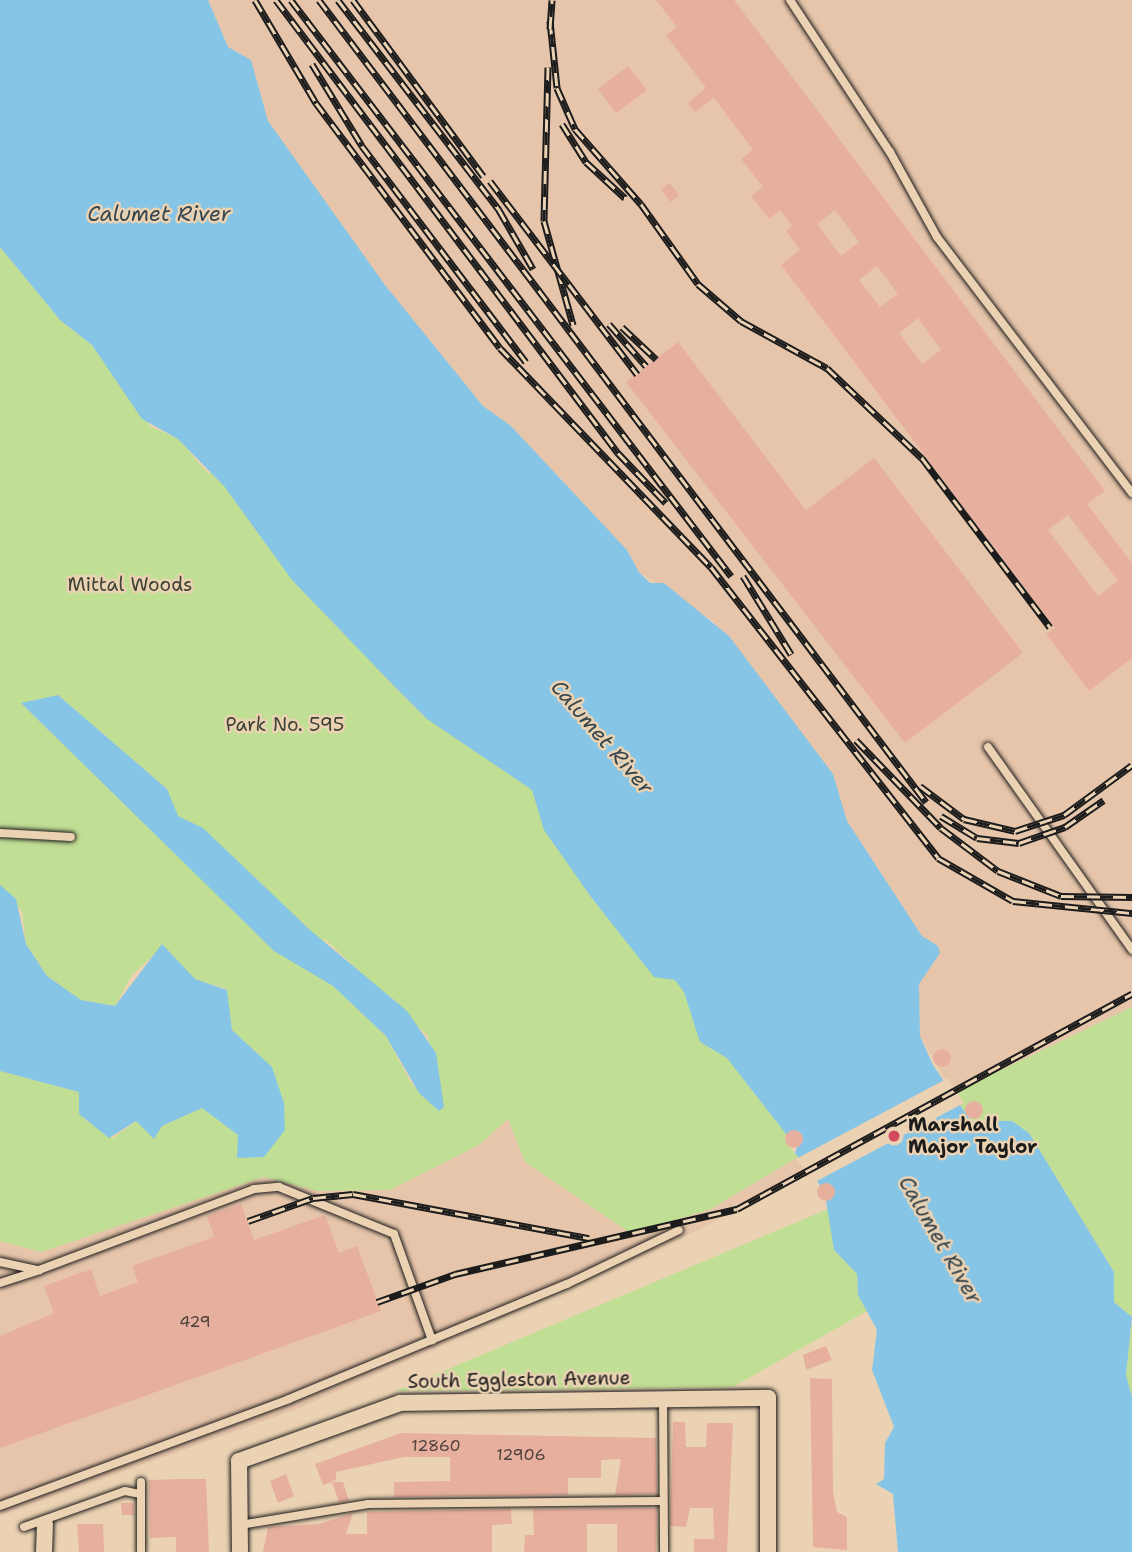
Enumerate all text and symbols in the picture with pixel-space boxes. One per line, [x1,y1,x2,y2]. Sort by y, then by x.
water label: Calumet River [87,201,231,227]
park label: Mittal Woods [67,574,193,596]
water label: Calumet River [545,675,659,799]
park label: Park No. 595 [226,714,344,736]
place label: Marshall Major Taylor [908,1114,1037,1158]
marker: Marshall Major Taylor [886,1128,902,1144]
water label: Calumet River [893,1172,987,1308]
house number: 429 [179,1312,211,1332]
street label: South Eggleston Avenue [407,1367,631,1393]
house number: 12860 [411,1436,461,1456]
house number: 12906 [496,1445,546,1465]

